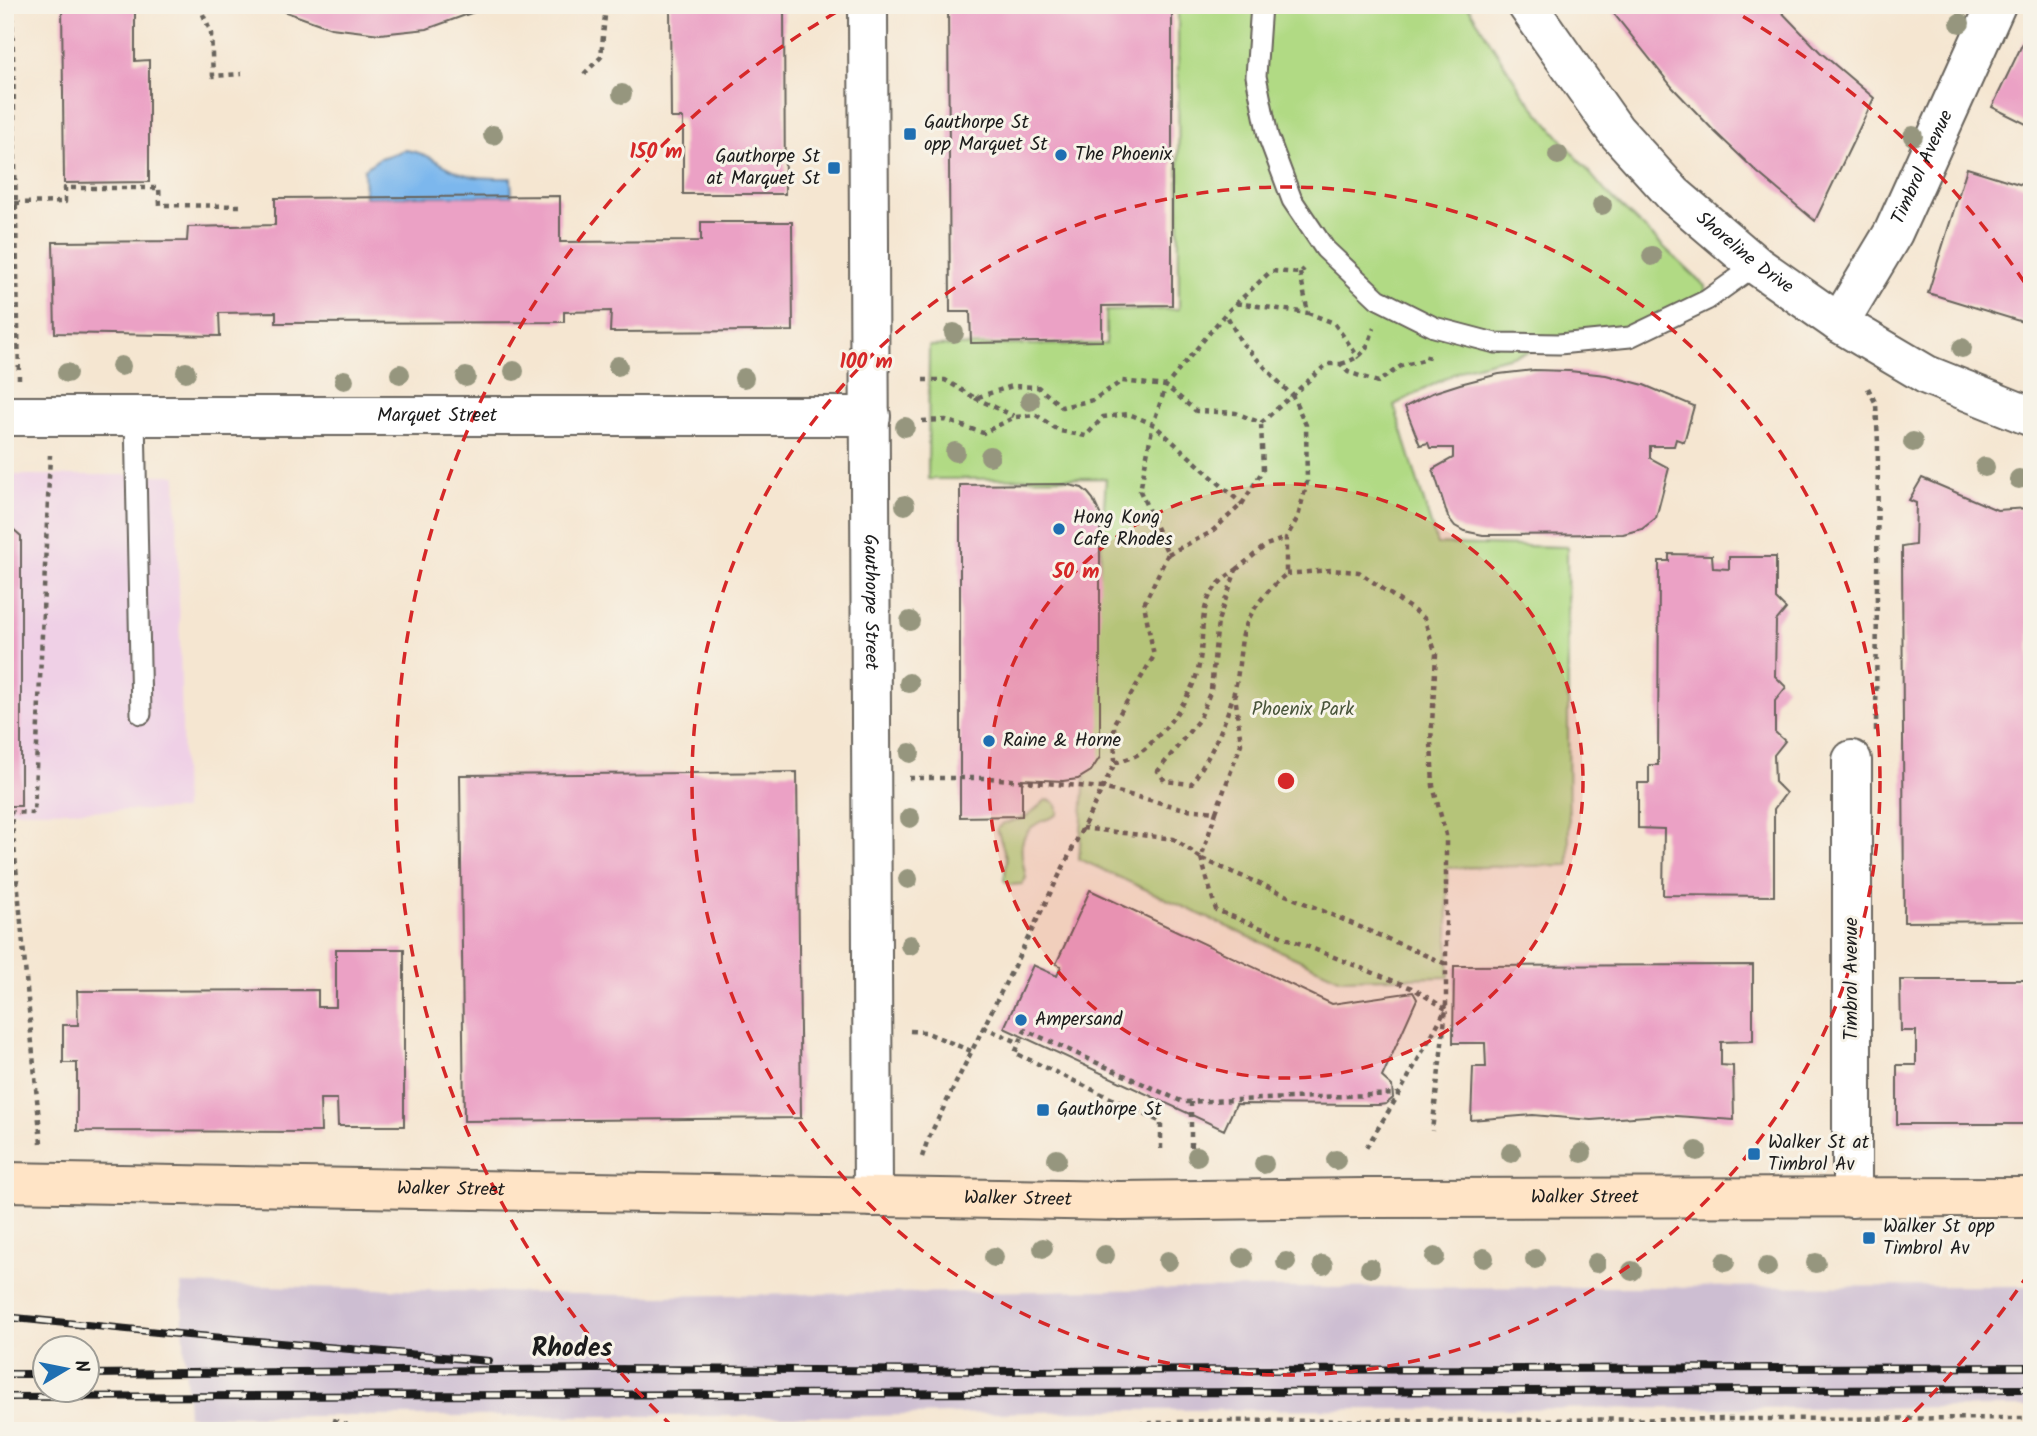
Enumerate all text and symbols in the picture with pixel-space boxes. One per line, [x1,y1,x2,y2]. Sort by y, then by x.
street label: Timbrol Avenue [1884,105,1962,230]
place label: Gauthorpe St opp Marquet St [924,108,1048,160]
marker: Gauthorpe St opp Marquet St [902,126,918,142]
text: 150 m [629,136,683,169]
place label: The Phoenix [1075,140,1173,170]
place label: Gauthorpe St at Marquet St [707,142,821,194]
marker: The Phoenix [1053,147,1069,163]
marker: Gauthorpe St at Marquet St [826,160,842,176]
street label: Shoreline Drive [1689,204,1800,302]
text: 100 m [839,346,893,379]
street label: Marquet Street [377,401,498,431]
place label: Hong Kong Cafe Rhodes [1073,503,1173,555]
marker: Hong Kong Cafe Rhodes [1051,521,1067,537]
street label: Gauthorpe Street [855,534,886,671]
text: 50 m [1052,556,1099,589]
park label: Phoenix Park [1252,695,1354,725]
place label: Raine & Horne [1003,726,1122,756]
marker: Raine & Horne [981,733,997,749]
centre of rings [1274,769,1298,793]
street label: Timbrol Avenue [1837,917,1867,1040]
place label: Ampersand [1035,1005,1123,1035]
marker: Ampersand [1013,1012,1029,1028]
place label: Gauthorpe St [1057,1095,1162,1125]
marker: Gauthorpe St [1035,1102,1051,1118]
place label: Walker St at Timbrol Av [1768,1128,1870,1180]
marker: Walker St at Timbrol Av [1746,1146,1762,1162]
street label: Walker Street [397,1174,506,1206]
street label: Walker Street [964,1183,1073,1215]
street label: Walker Street [1531,1183,1640,1213]
place label: Walker St opp Timbrol Av [1883,1212,1995,1264]
marker: Walker St opp Timbrol Av [1861,1230,1877,1246]
district label: Rhodes [532,1328,612,1370]
north arrow [32,1334,102,1404]
text: N [65,1358,97,1375]

